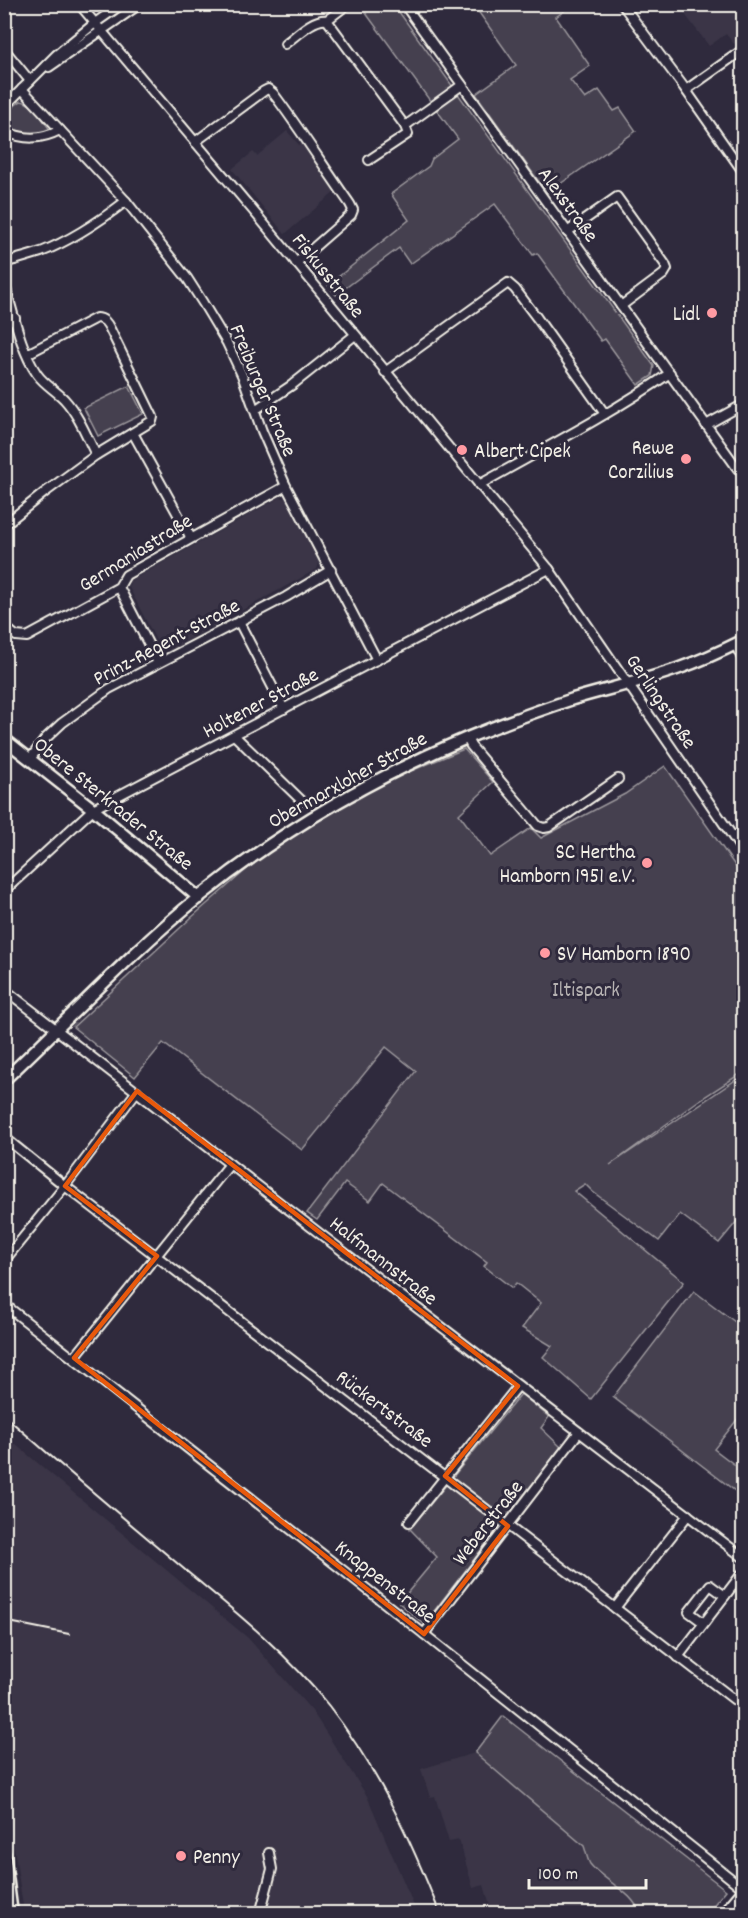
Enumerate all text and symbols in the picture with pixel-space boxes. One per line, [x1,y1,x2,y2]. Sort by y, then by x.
street label: Alexstraße [529,162,604,250]
street label: Fiskusstraße [283,228,370,326]
place label: Lidl [673,301,700,331]
marker: Lidl [705,306,719,320]
street label: Freiburger Straße [220,320,303,462]
place label: Rewe Corzilius [608,435,674,489]
place label: Albert Cipek [474,438,571,468]
marker: Albert Cipek [455,443,469,457]
marker: Rewe Corzilius [679,452,693,466]
street label: Germaniastraße [74,508,199,601]
street label: Prinz-Regent-Straße [89,592,246,695]
street label: Gerlingstraße [617,649,702,756]
street label: Holtener Straße [198,661,325,748]
street label: Obermarxloher Straße [263,725,433,838]
street label: Obere Sterkrader Straße [26,731,199,879]
place label: SC Hertha Hamborn 1951 e.V. [500,839,636,893]
marker: SC Hertha Hamborn 1951 e.V. [640,856,654,870]
place label: SV Hamborn 1890 [557,941,691,971]
marker: SV Hamborn 1890 [538,946,552,960]
park label: Iltispark [552,977,620,1007]
street label: Halfmannstraße [322,1210,443,1314]
street label: Rückertstraße [328,1364,438,1457]
street label: Weberstraße [446,1475,532,1573]
street label: Knappenstraße [327,1534,441,1632]
place label: Penny [193,1844,240,1874]
marker: Penny [174,1849,188,1863]
scale bar [529,1852,646,1890]
text: 100 m [538,1863,578,1888]

